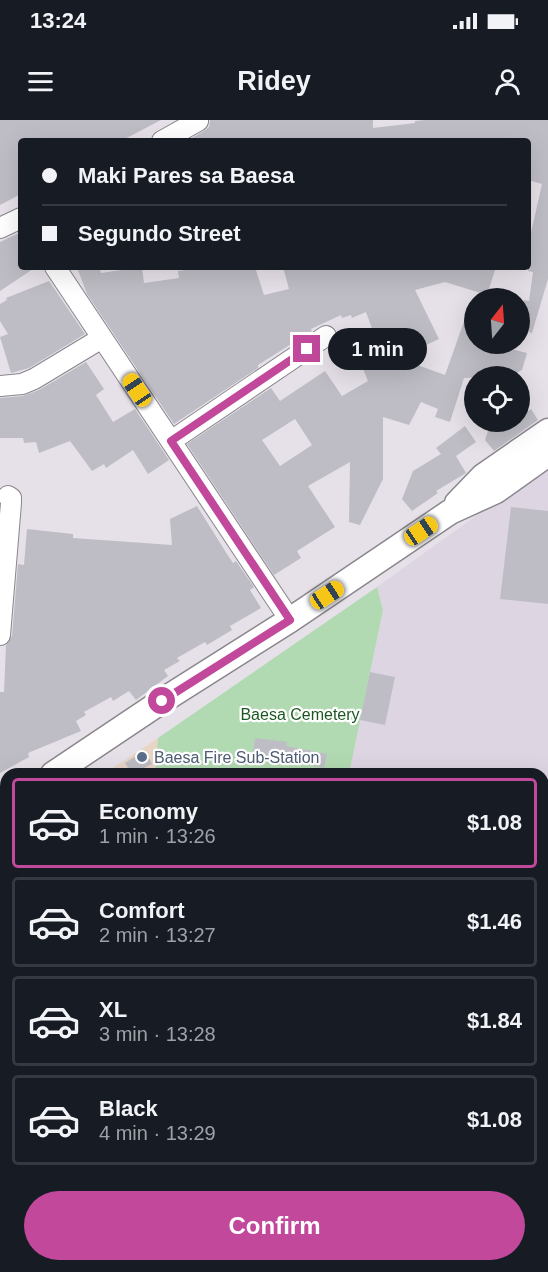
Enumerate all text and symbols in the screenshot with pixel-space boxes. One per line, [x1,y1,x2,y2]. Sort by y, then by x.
text: 13:24 [30,8,86,33]
icon: menu [24,65,57,98]
icon: person [491,65,524,98]
text: Ridey [237,66,311,96]
text: Maki Pares sa Baesa [78,163,295,188]
text: Segundo Street [78,221,241,246]
north arrow [464,288,530,354]
map controls [464,288,530,432]
callout: 1 min [328,328,427,370]
route end [293,335,320,362]
text: 1 min [351,338,404,360]
button: locate [464,366,530,432]
car [119,370,155,410]
car [401,513,441,549]
car [307,578,347,612]
route start [148,687,175,714]
park label: Baesa Cemetery [240,706,360,723]
place label: Baesa Fire Sub-Station [154,749,319,766]
marker: Baesa Fire Sub-Station [135,750,149,764]
icon: car [27,796,81,850]
text: Economy [99,799,198,824]
text: $1.08 [467,810,522,835]
text: 1 min · 13:26 [99,825,216,847]
icon: car [27,895,81,949]
text: Comfort [99,898,185,923]
text: $1.46 [467,909,522,934]
text: 2 min · 13:27 [99,924,216,946]
icon: car [27,994,81,1048]
text: XL [99,997,127,1022]
text: $1.84 [467,1008,522,1033]
text: 3 min · 13:28 [99,1023,216,1045]
icon: car [27,1093,81,1147]
text: Black [99,1096,158,1121]
text: $1.08 [467,1107,522,1132]
text: 4 min · 13:29 [99,1122,216,1144]
button: Confirm [24,1191,525,1260]

